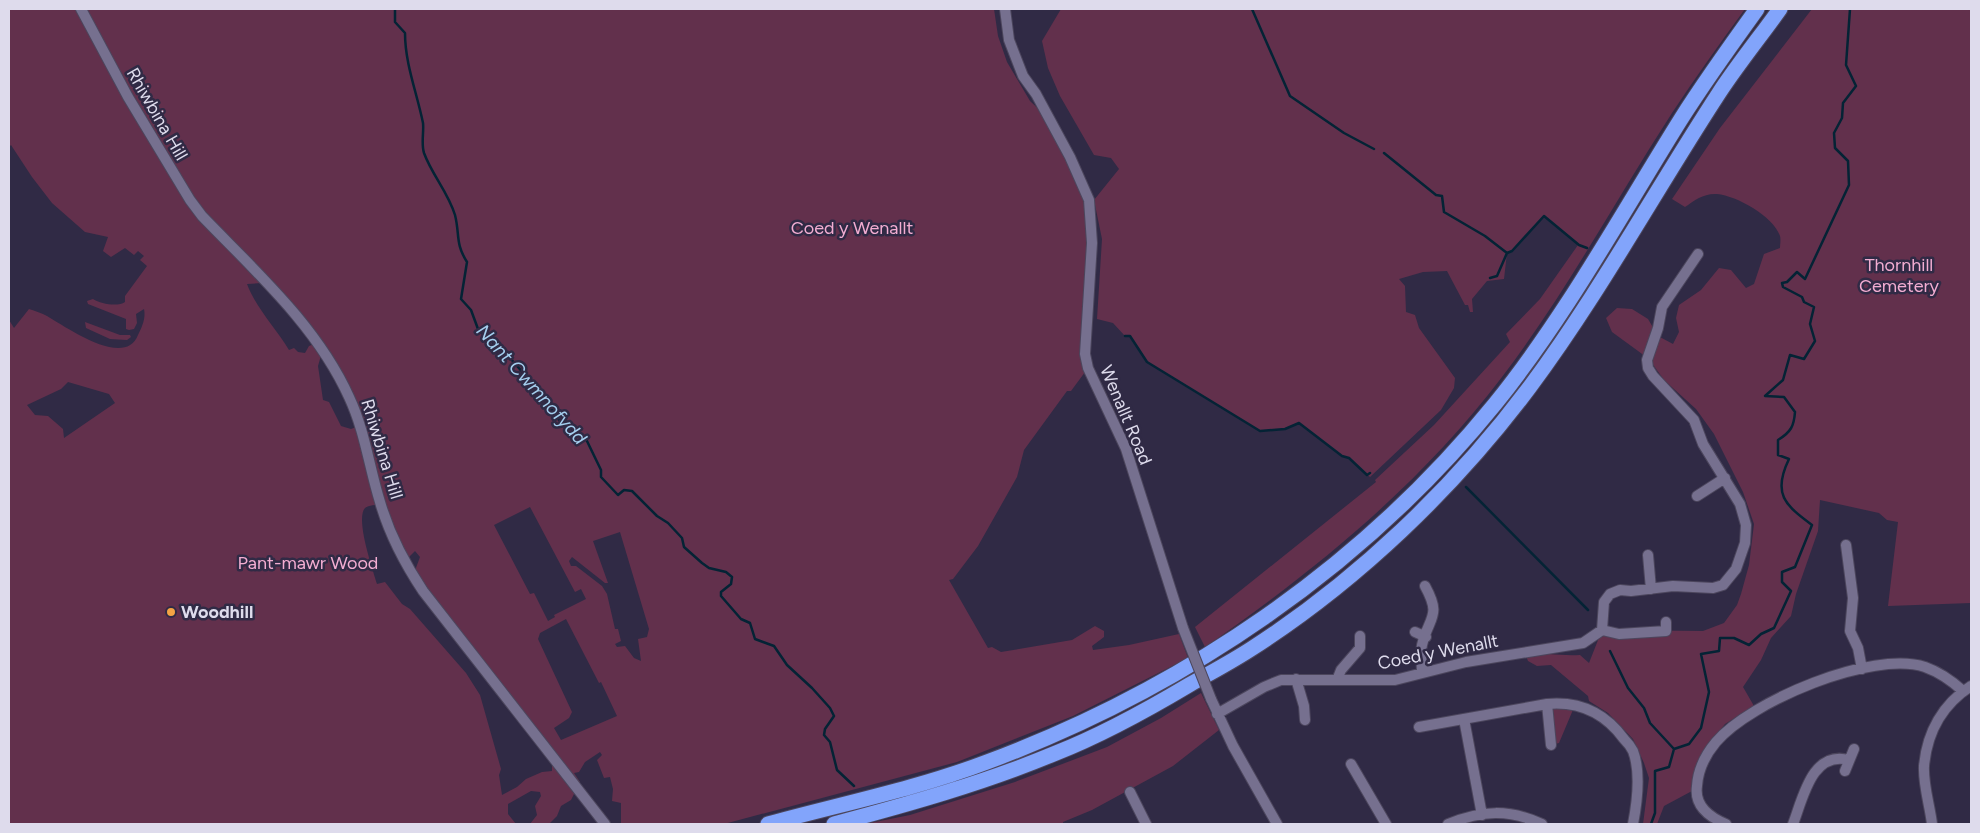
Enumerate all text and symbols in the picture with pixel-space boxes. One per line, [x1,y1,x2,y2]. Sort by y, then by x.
street label: Rhiwbina Hill [122,64,192,164]
park label: Coed y Wenallt [791,217,913,239]
park label: Thornhill Cemetery [1859,254,1940,297]
water label: Nant Cwmnofydd [472,319,592,450]
street label: Wenallt Road [1095,362,1157,468]
street label: Rhiwbina Hill [356,396,408,502]
park label: Pant-mawr Wood [238,552,378,574]
place label: Woodhill [181,601,253,623]
marker: Woodhill [165,606,177,618]
street label: Coed y Wenallt [1376,629,1500,674]

